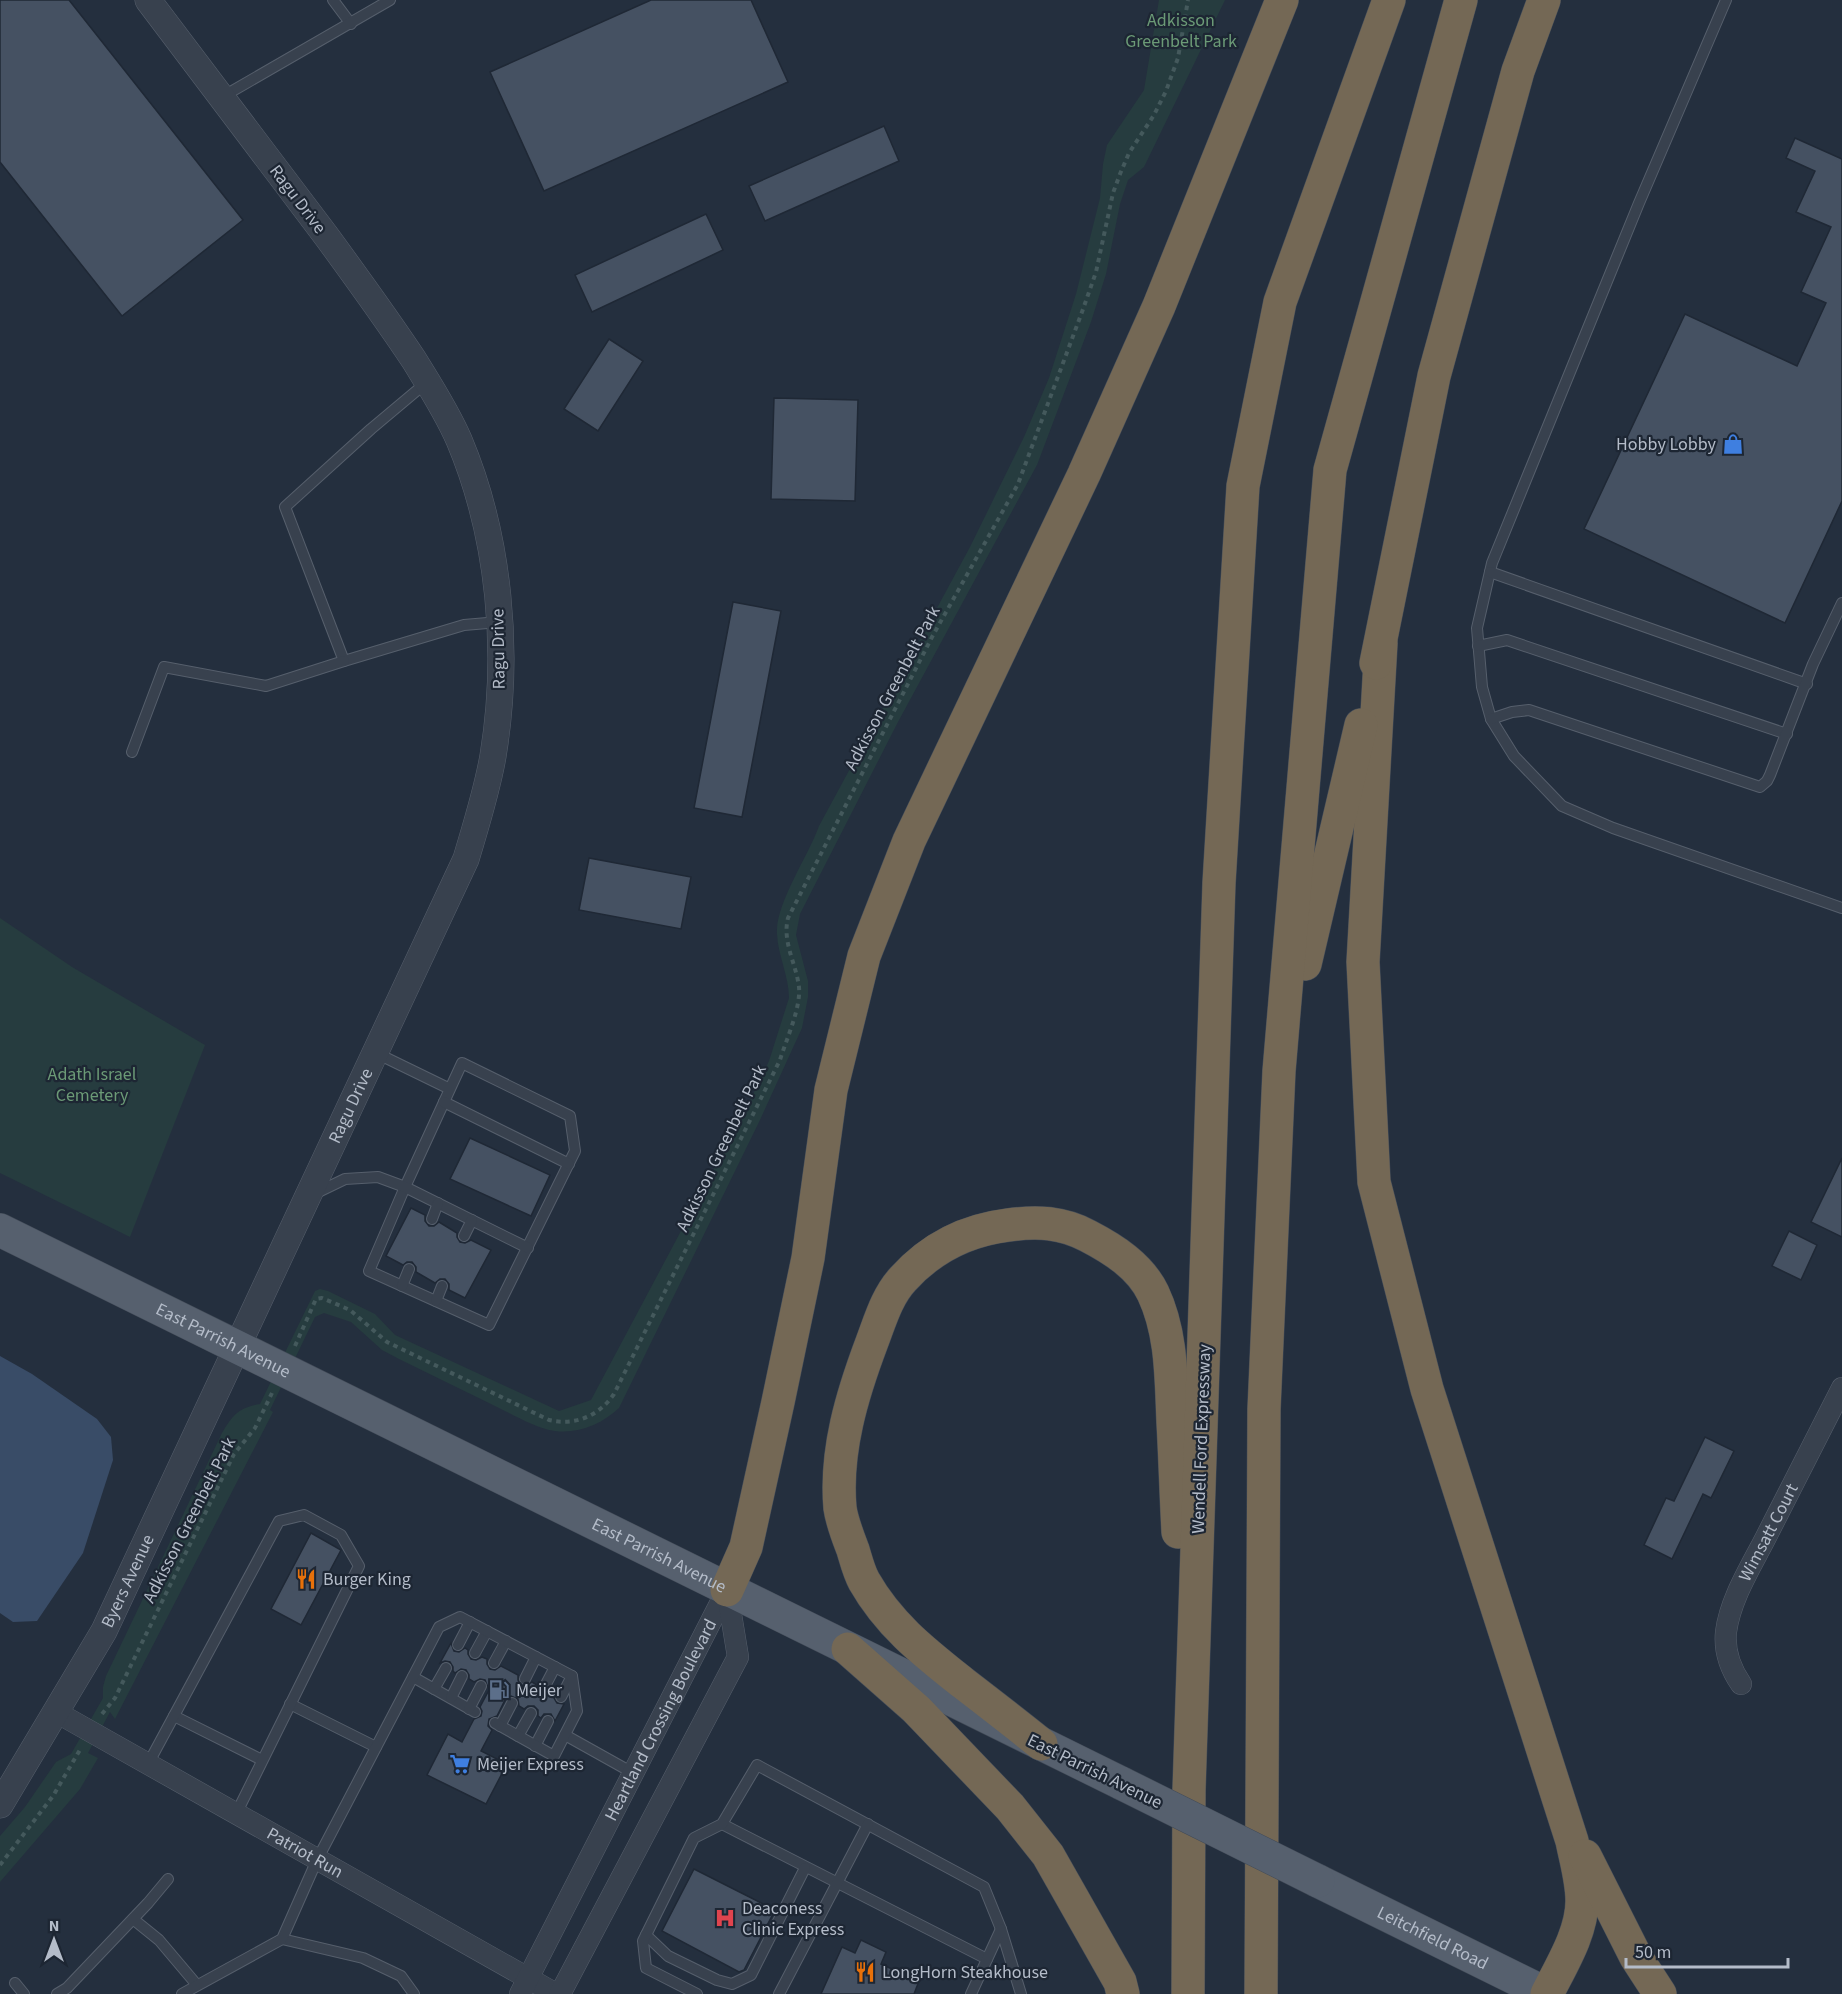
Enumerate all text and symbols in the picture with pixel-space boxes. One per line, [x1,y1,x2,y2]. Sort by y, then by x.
park label: Adkisson Greenbelt Park [1125,8,1237,54]
street label: Ragu Drive [263,160,332,239]
place label: Hobby Lobby [1616,432,1717,457]
shop icon: Hobby Lobby [1721,432,1745,456]
street label: Adkisson Greenbelt Park [838,601,946,775]
street label: Ragu Drive [485,608,512,690]
street label: Adkisson Greenbelt Park [670,1060,773,1236]
park label: Adath Israel Cemetery [48,1062,136,1108]
street label: Ragu Drive [322,1064,379,1148]
street label: East Parrish Avenue [151,1297,295,1384]
street label: Wendell Ford Expressway [1186,1343,1217,1534]
street label: Adkisson Greenbelt Park [137,1433,242,1607]
street label: Wimsatt Court [1733,1479,1804,1586]
street label: East Parrish Avenue [587,1512,731,1599]
street label: Byers Avenue [95,1530,161,1632]
restaurant icon: Burger King [294,1567,318,1591]
place label: Burger King [323,1567,411,1592]
street label: Heartland Crossing Boulevard [599,1615,723,1826]
fuel station icon: Meijer [487,1678,511,1702]
place label: Meijer [516,1678,563,1703]
street label: East Parrish Avenue [1023,1728,1166,1815]
supermarket icon: Meijer Express [448,1752,472,1776]
place label: Meijer Express [477,1752,584,1777]
street label: Patriot Run [262,1821,348,1884]
place label: Deaconess Clinic Express [742,1896,844,1942]
street label: Leitchfield Road [1373,1900,1492,1976]
hospital icon: Deaconess Clinic Express [713,1906,737,1930]
north arrow [24,1910,84,1970]
text: N [49,1915,59,1937]
scale bar [1626,1931,1788,1969]
text: 50 m [1635,1940,1671,1965]
restaurant icon: LongHorn Steakhouse [853,1960,877,1984]
place label: LongHorn Steakhouse [882,1960,1048,1985]

